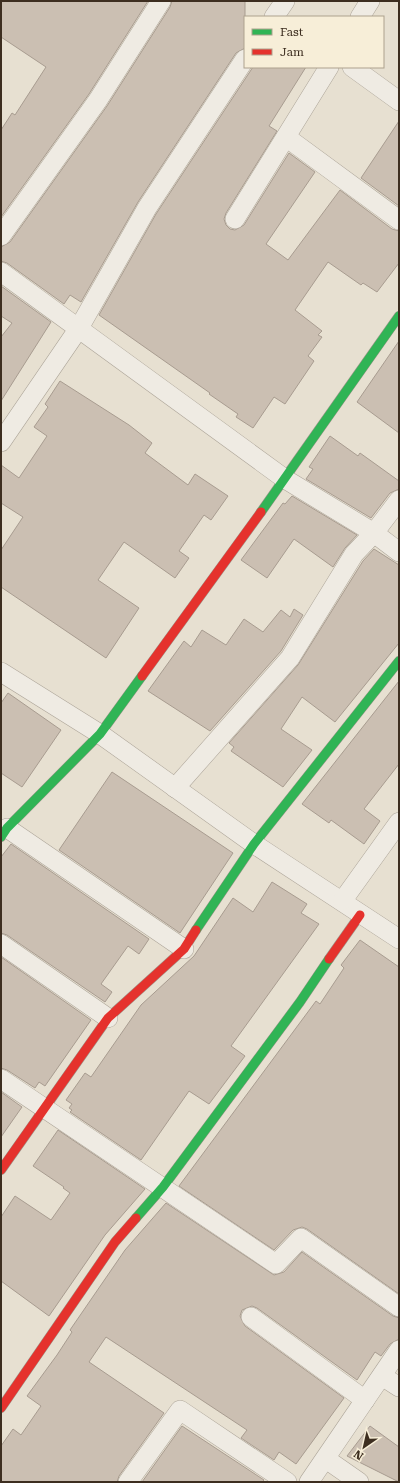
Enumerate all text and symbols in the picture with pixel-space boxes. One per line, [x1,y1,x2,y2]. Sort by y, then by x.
legend [244,16,384,68]
text: Fast [280,25,304,39]
text: Jam [280,45,304,59]
north arrow [344,1427,384,1467]
text: N [351,1447,366,1463]

